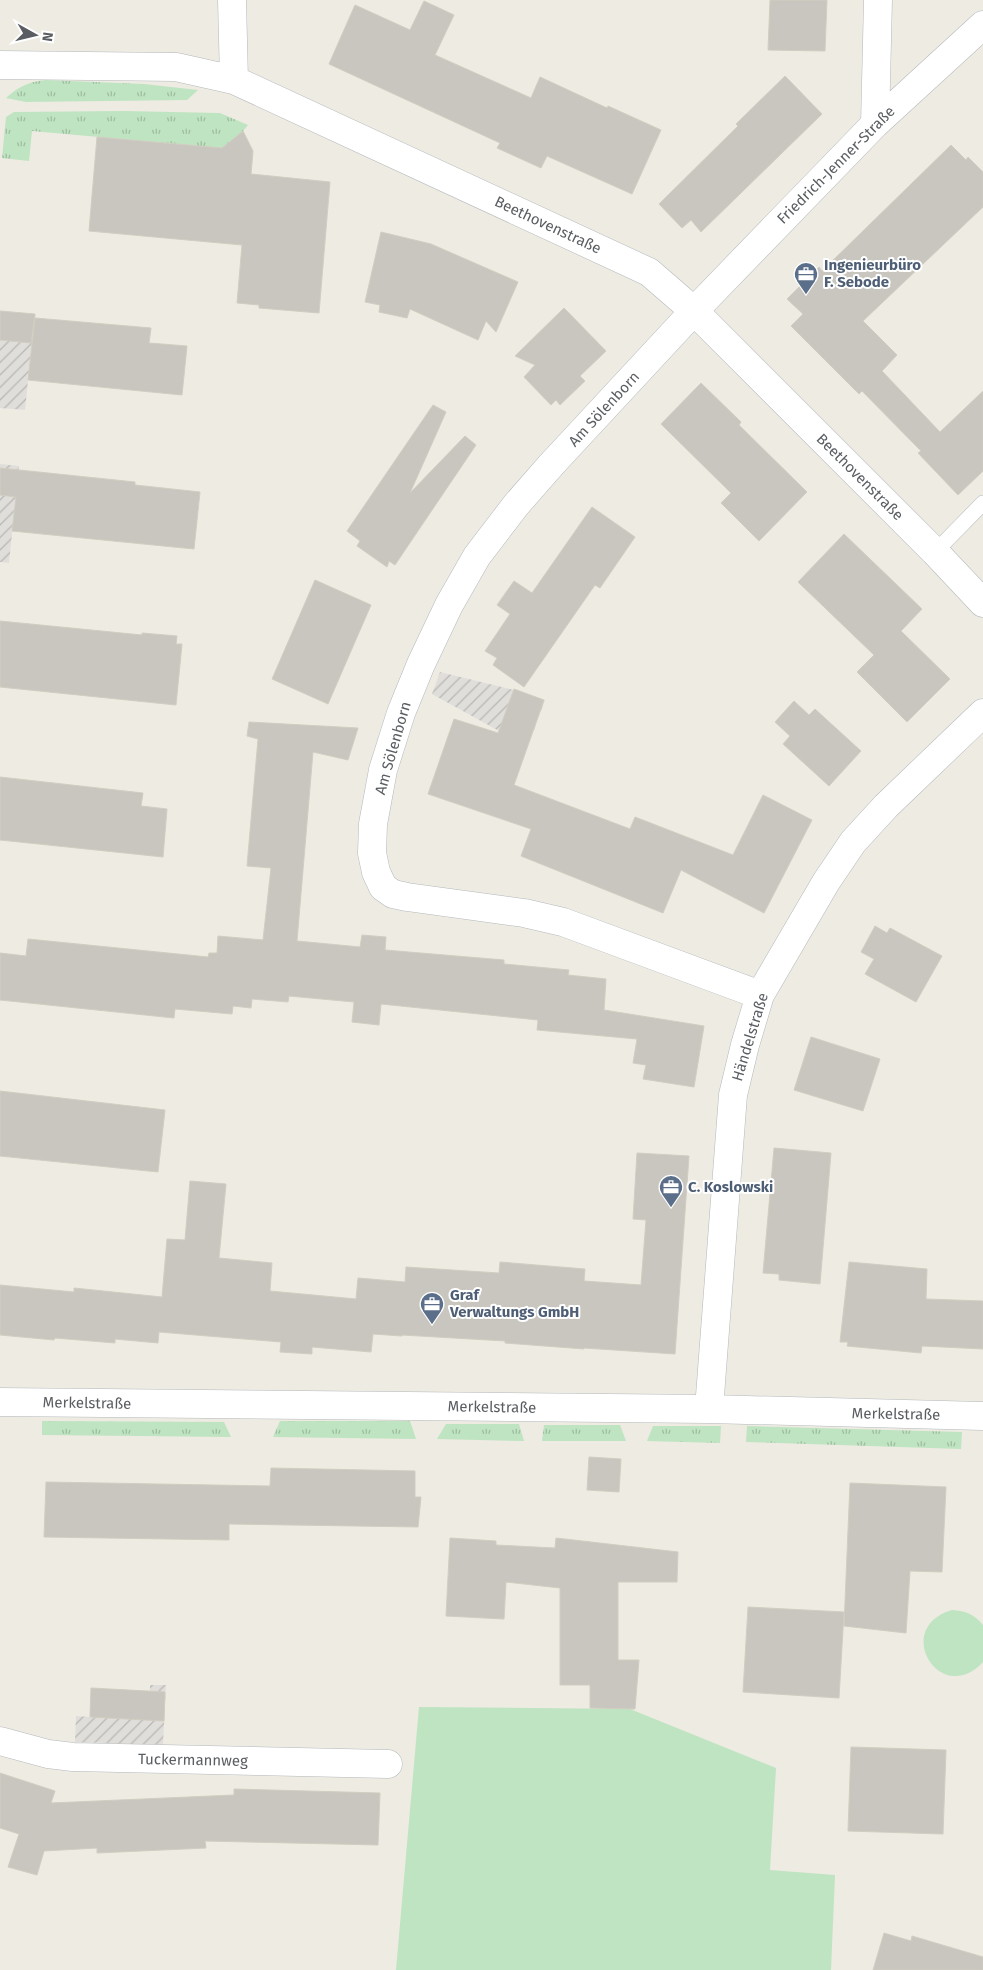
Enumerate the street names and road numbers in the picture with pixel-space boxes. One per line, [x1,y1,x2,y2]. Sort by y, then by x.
street label: Friedrich-Jenner-Straße [773,102,899,228]
street label: Beethovenstraße [492,192,604,258]
street label: Am Sölenborn [565,368,643,450]
street label: Beethovenstraße [813,430,907,524]
street label: Am Sölenborn [371,699,415,797]
street label: Händelstraße [728,991,772,1083]
street label: Merkelstraße [43,1393,131,1413]
street label: Merkelstraße [448,1397,536,1417]
street label: Merkelstraße [852,1404,940,1424]
street label: Tuckermannweg [138,1750,248,1770]

